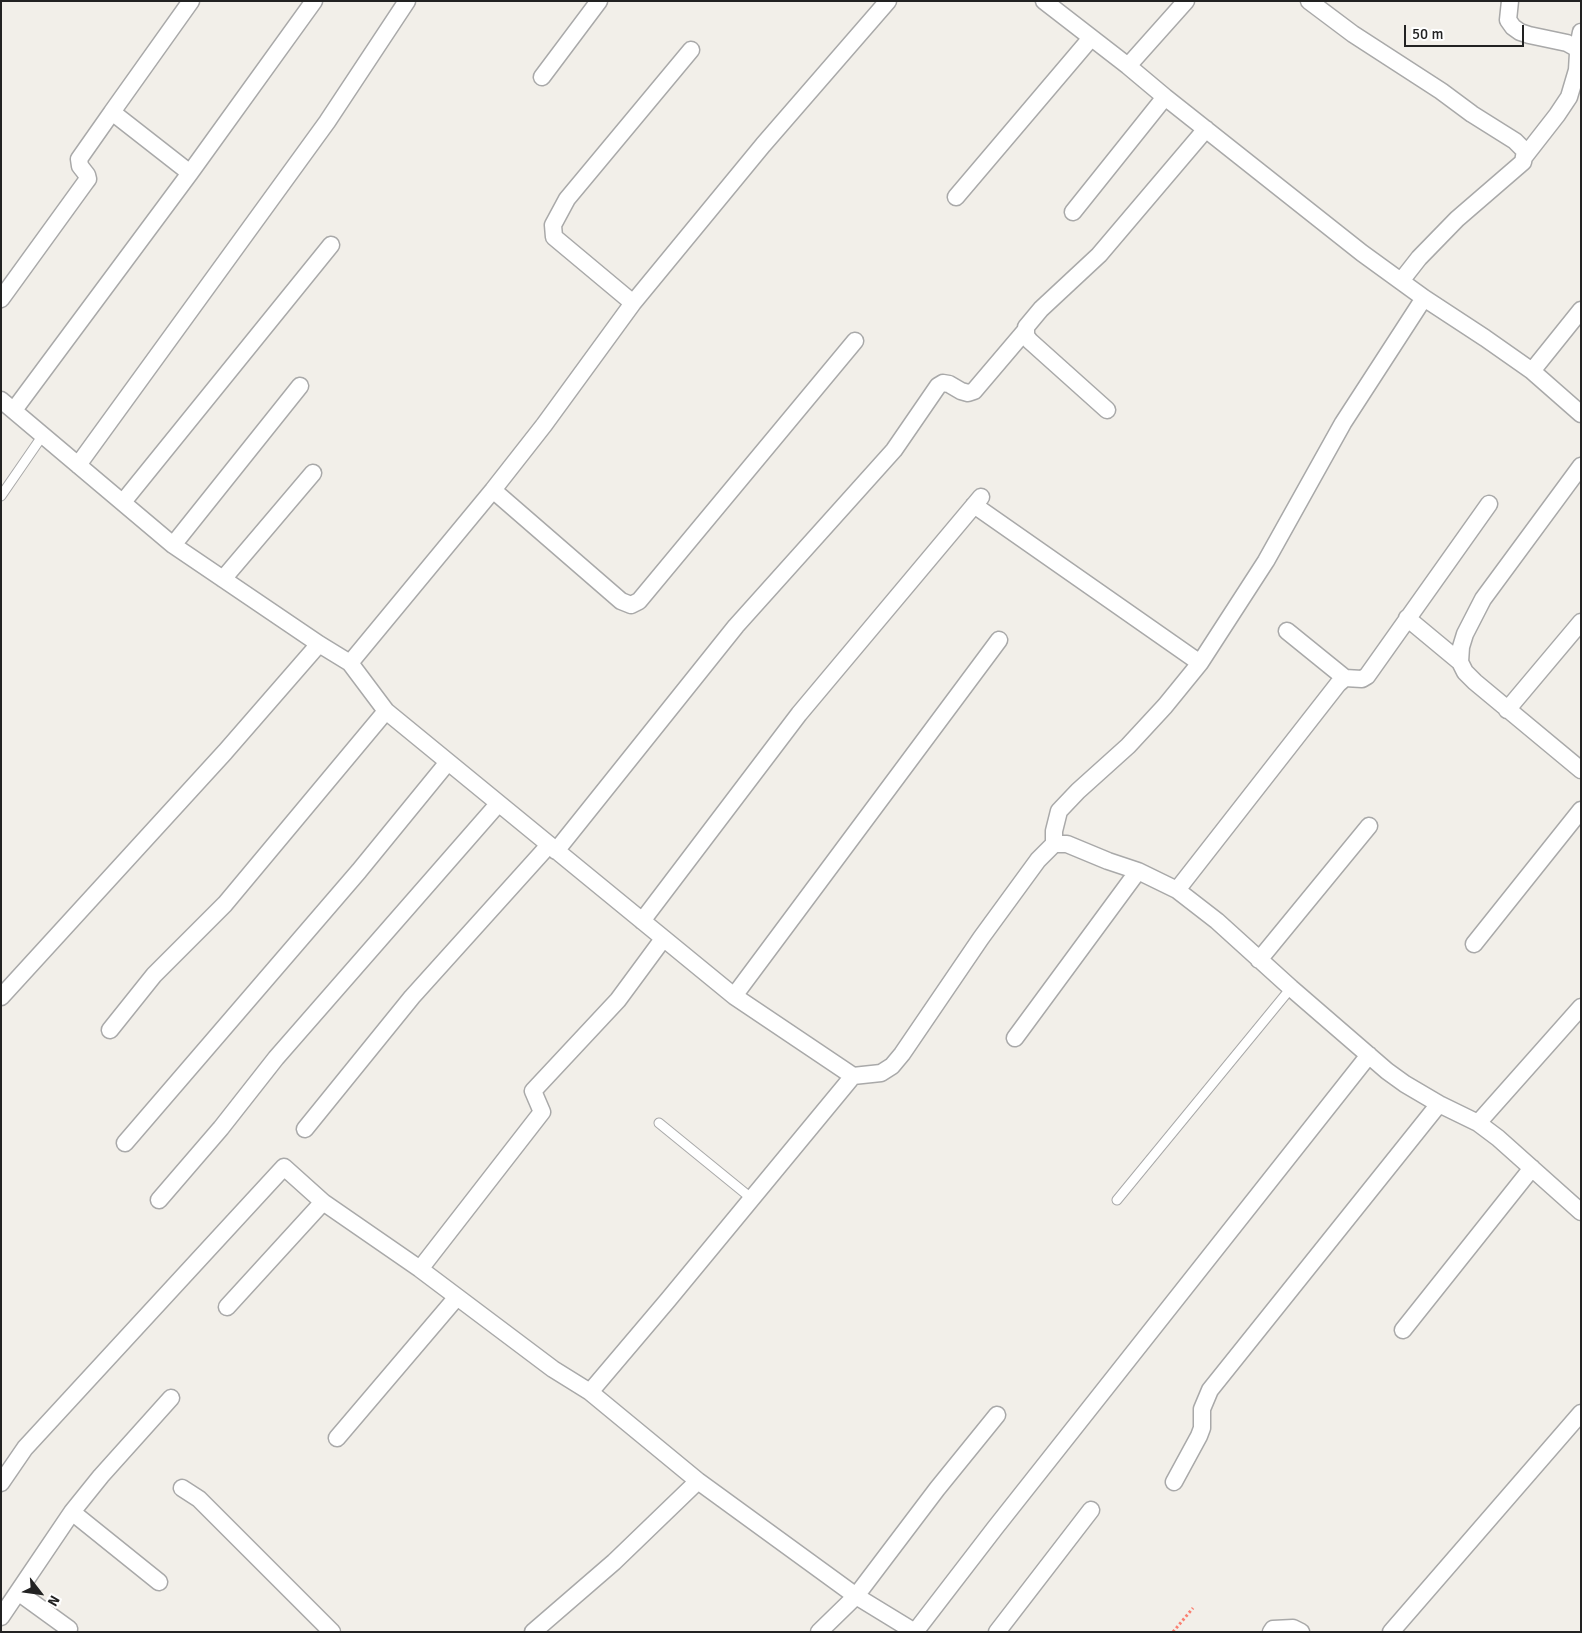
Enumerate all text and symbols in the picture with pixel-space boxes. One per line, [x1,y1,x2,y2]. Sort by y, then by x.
scale bar [1407,15,1527,47]
text: 50 m [1412,25,1443,43]
north arrow [15,1568,65,1618]
text: N [44,1592,63,1609]

